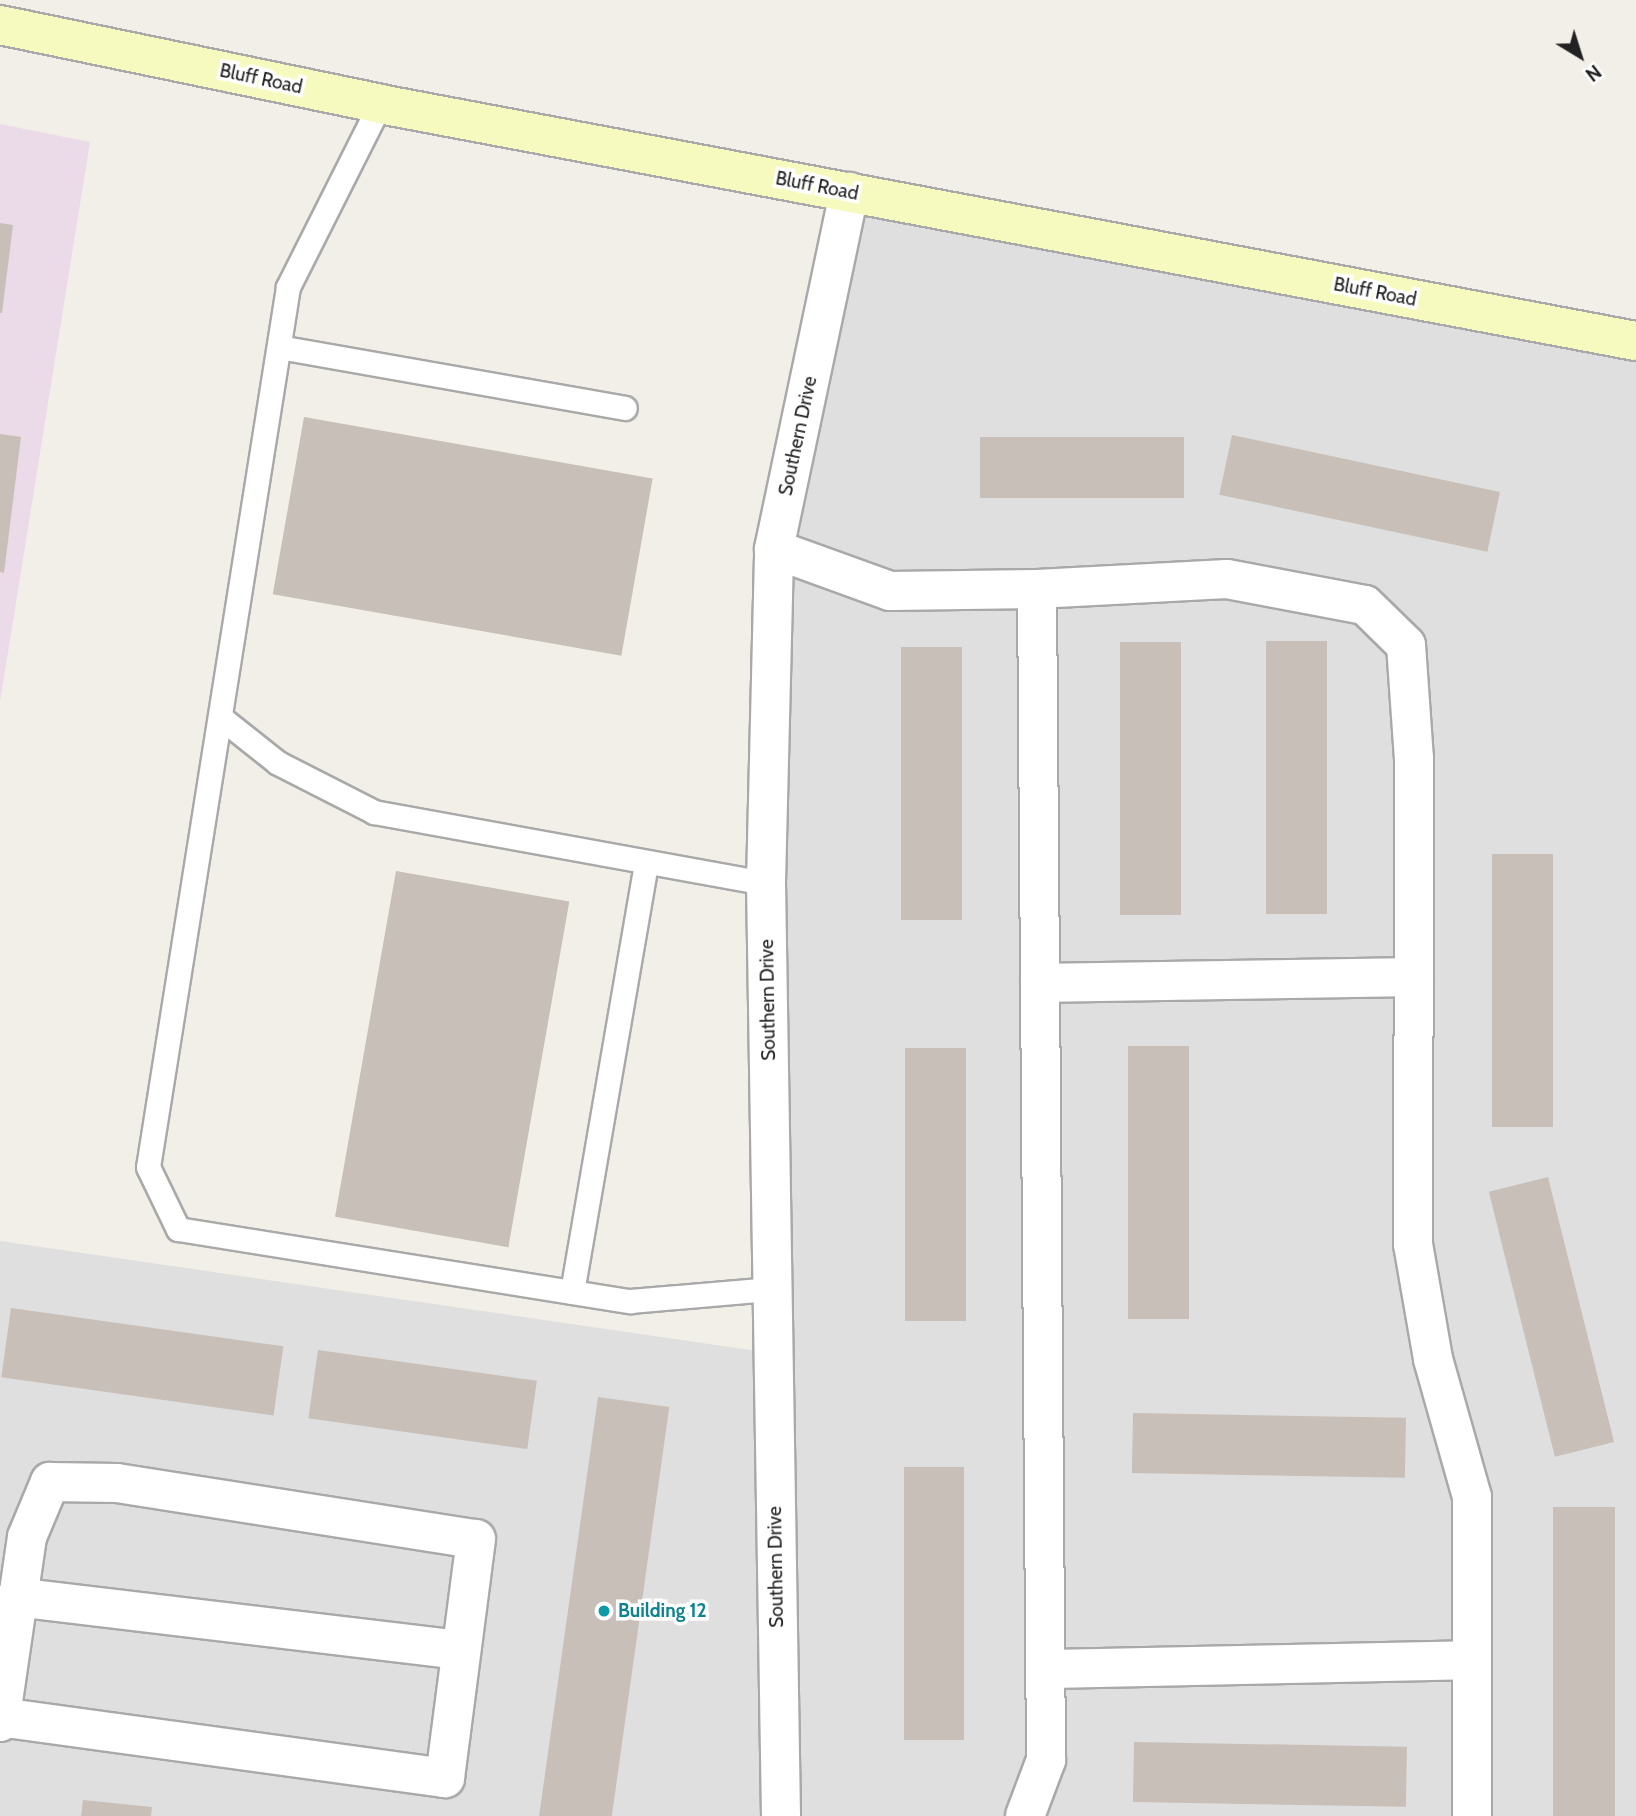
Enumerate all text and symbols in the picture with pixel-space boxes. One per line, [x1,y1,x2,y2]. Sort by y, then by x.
north arrow [1545,21,1615,91]
street label: Bluff Road [218,59,304,99]
text: N [1581,60,1606,86]
street label: Bluff Road [774,167,860,205]
street label: Bluff Road [1332,273,1418,311]
street label: Southern Drive [774,374,822,498]
street label: Southern Drive [756,939,780,1061]
street label: Southern Drive [764,1506,788,1628]
place label: Building 12 [618,1600,706,1622]
marker: Building 12 [596,1603,612,1619]

